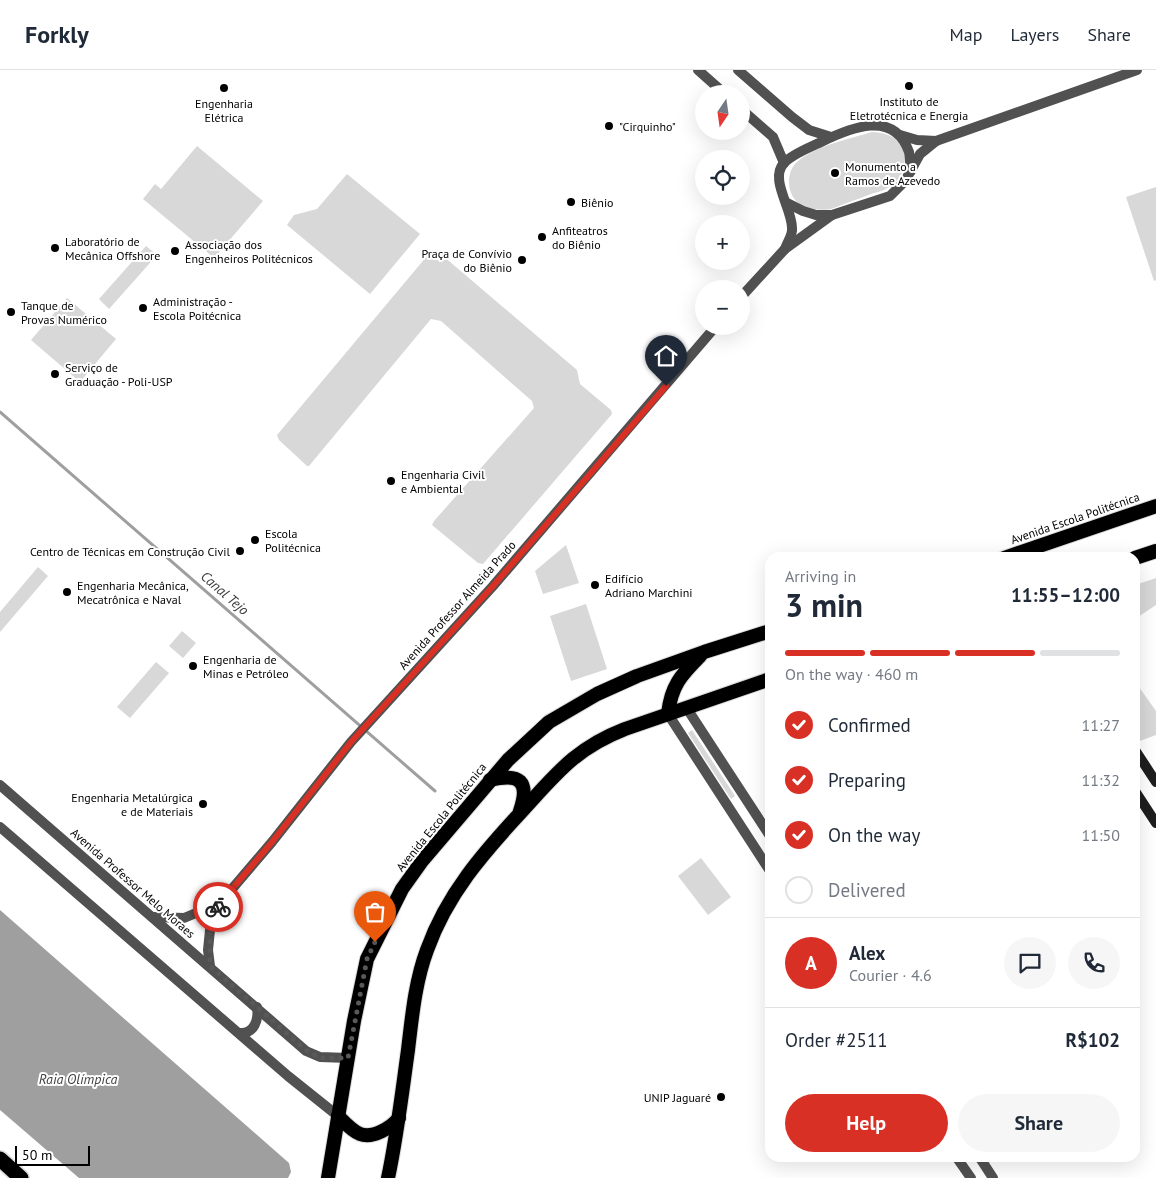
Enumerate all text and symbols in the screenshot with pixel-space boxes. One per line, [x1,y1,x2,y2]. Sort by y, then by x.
text: Forkly [25,19,89,50]
text: Map [950,23,982,46]
text: Layers [1010,23,1059,46]
text: Share [1087,23,1131,46]
marker: Instituto de Eletrotécnica e Energia [903,80,915,92]
marker: Engenharia Elétrica [218,82,230,94]
north arrow [695,85,750,140]
map controls [695,85,750,335]
place label: Instituto de Eletrotécnica e Energia [850,94,968,123]
place label: Engenharia Elétrica [195,96,253,125]
place label: "Cirquinho" [619,119,676,134]
marker: "Cirquinho" [603,120,615,132]
button: locate [695,150,750,205]
place label: Monumento a Ramos de Azevedo [845,159,940,188]
marker: Monumento a Ramos de Azevedo [829,167,841,179]
place label: Biênio [581,195,614,210]
marker: Biênio [565,196,577,208]
button: + [695,215,750,270]
place label: Anfiteatros do Biênio [552,223,608,252]
marker: Anfiteatros do Biênio [536,231,548,243]
place label: Laboratório de Mecânica Offshore [65,234,160,263]
place label: Associação dos Engenheiros Politécnicos [185,237,313,266]
marker: Laboratório de Mecânica Offshore [49,242,61,254]
marker: Associação dos Engenheiros Politécnicos [169,245,181,257]
place label: Praça de Convívio do Biênio [421,246,512,275]
marker: Praça de Convívio do Biênio [516,254,528,266]
button: − [695,280,750,335]
place label: Administração - Escola Poitécnica [153,294,241,323]
place label: Tanque de Provas Numérico [21,298,107,327]
marker: Administração - Escola Poitécnica [137,302,149,314]
marker: Tanque de Provas Numérico [5,306,17,318]
pin [645,335,687,386]
icon: home [652,342,680,370]
place label: Serviço de Graduação - Poli-USP [65,360,173,389]
marker: Serviço de Graduação - Poli-USP [49,368,61,380]
place label: Engenharia Civil e Ambiental [401,467,485,496]
marker: Engenharia Civil e Ambiental [385,475,397,487]
street label: Avenida Escola Politécnica [1009,489,1141,547]
place label: Escola Politécnica [265,526,321,555]
marker: Escola Politécnica [249,534,261,546]
street label: Avenida Professor Almeida Prado [395,538,519,672]
place label: Centro de Técnicas em Construção Civil [30,544,230,559]
marker: Centro de Técnicas em Construção Civil [234,545,246,557]
text: Arriving in [785,566,856,586]
water label: Canal Tejo [197,567,253,619]
place label: Edifício Adriano Marchini [605,571,692,600]
place label: Engenharia Mecânica, Mecatrônica e Naval [77,578,189,607]
marker: Edifício Adriano Marchini [589,579,601,591]
text: 11:55–12:00 [1011,583,1120,607]
text: 3 min [785,584,863,626]
marker: Engenharia Mecânica, Mecatrônica e Naval [61,586,73,598]
place label: Engenharia de Minas e Petróleo [203,652,289,681]
marker: Engenharia de Minas e Petróleo [187,660,199,672]
text: On the way · 460 m [785,664,918,684]
icon: check [785,711,813,739]
text: Confirmed [828,713,911,737]
text: 11:27 [1082,715,1120,735]
street label: Avenida Escola Politécnica [393,760,489,874]
icon: check [785,766,813,794]
text: Preparing [828,768,906,792]
text: 11:32 [1082,770,1120,790]
place label: Engenharia Metalúrgica e de Materiais [71,790,193,819]
marker: Engenharia Metalúrgica e de Materiais [197,798,209,810]
icon: check [785,821,813,849]
text: On the way [828,823,920,847]
street label: Avenida Professor Melo Moraes [68,825,198,941]
text: 11:50 [1082,825,1120,845]
text: Delivered [828,878,906,902]
courier [193,882,243,932]
pin [354,891,396,942]
icon: bike [204,893,232,921]
icon: bag [361,898,389,926]
button: chat [1004,937,1056,989]
button: phone [1068,937,1120,989]
text: Alex [849,941,885,965]
text: A [805,951,817,975]
text: Courier · 4.6 [849,965,932,985]
text: Order #2511 [785,1028,888,1052]
text: R$102 [1065,1028,1120,1052]
water label: Raia Olímpica [39,1070,117,1088]
place label: UNIP Jaguaré [644,1090,711,1105]
marker: UNIP Jaguaré [715,1091,727,1103]
button: Help [785,1094,948,1152]
button: Share [958,1094,1120,1152]
scale bar [15,1143,90,1166]
text: 50 m [22,1146,52,1164]

